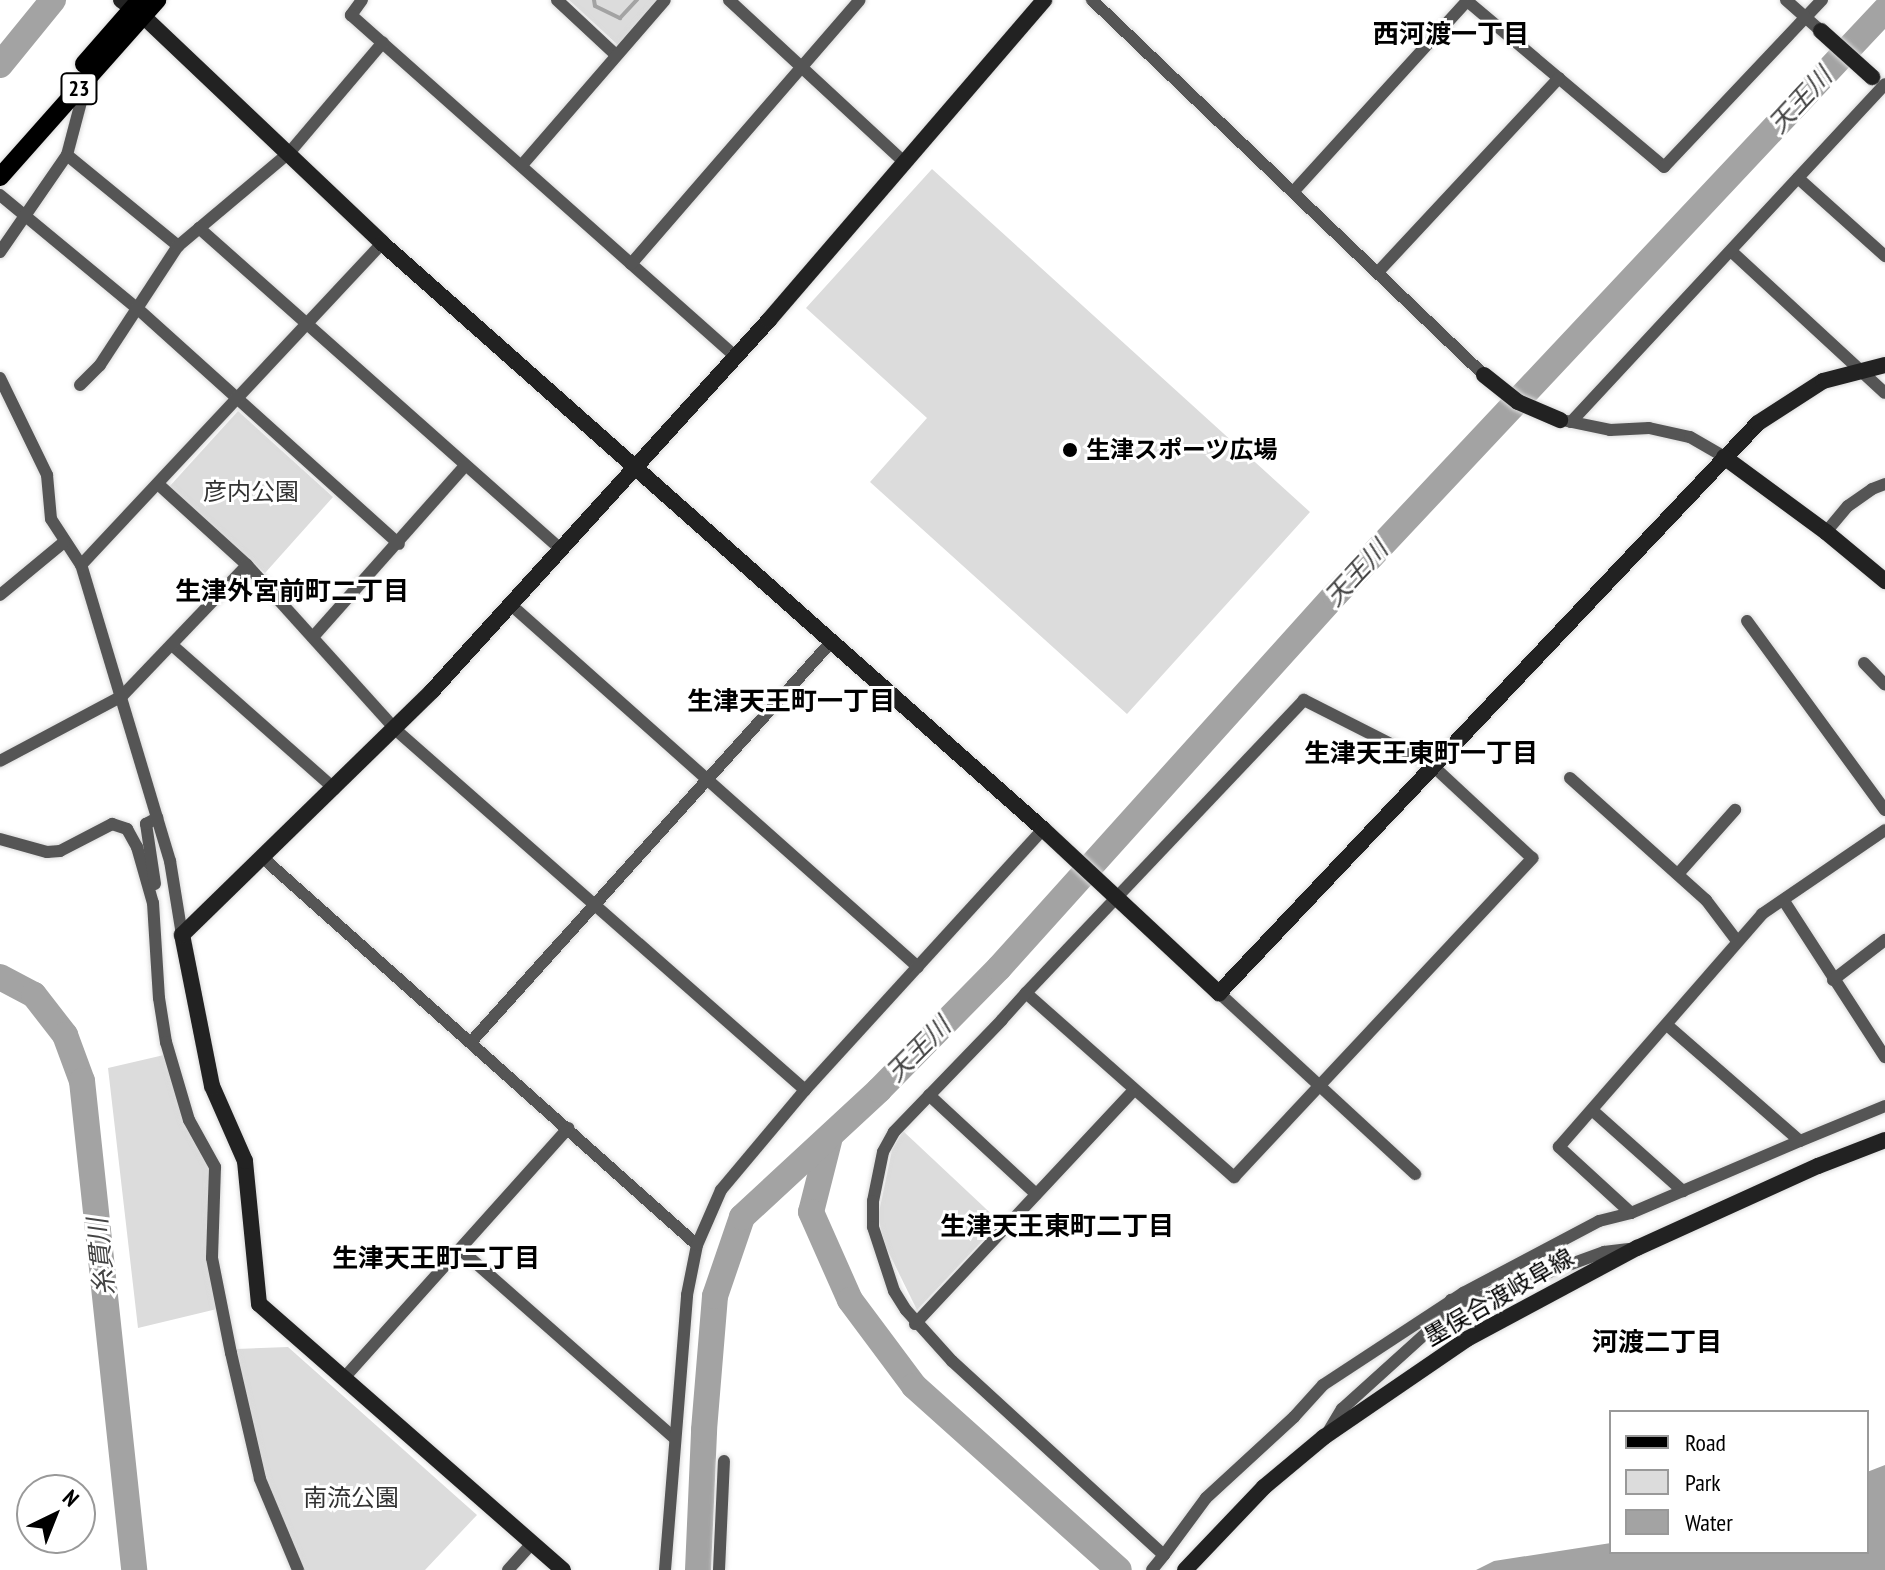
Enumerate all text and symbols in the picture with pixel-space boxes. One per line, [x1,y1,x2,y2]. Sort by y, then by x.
district label: 西河渡一丁目 [1373,18,1529,50]
water label: 天王川 [1762,61,1838,139]
road number: 23 [59,71,99,107]
place label: 生津スポーツ広場 [1086,436,1278,464]
marker: 生津スポーツ広場 [1061,441,1079,459]
park label: 彦内公園 [203,478,299,506]
water label: 天王川 [1318,534,1394,612]
district label: 生津外宮前町二丁目 [175,575,409,607]
district label: 生津天王町一丁目 [687,685,895,717]
district label: 生津天王東町一丁目 [1304,737,1538,769]
water label: 天王川 [879,1010,957,1088]
district label: 生津天王東町二丁目 [940,1210,1174,1242]
water label: 糸貫川 [81,1217,121,1297]
district label: 生津天王町二丁目 [332,1242,540,1274]
street label: 墨俣合渡岐阜線 [1419,1243,1579,1351]
district label: 河渡二丁目 [1592,1326,1722,1358]
legend [1609,1410,1869,1554]
text: Road [1685,1427,1726,1458]
text: Park [1685,1467,1721,1498]
north arrow [16,1474,96,1554]
text: N [57,1484,85,1512]
park label: 南流公園 [303,1484,399,1512]
text: Water [1685,1507,1733,1538]

